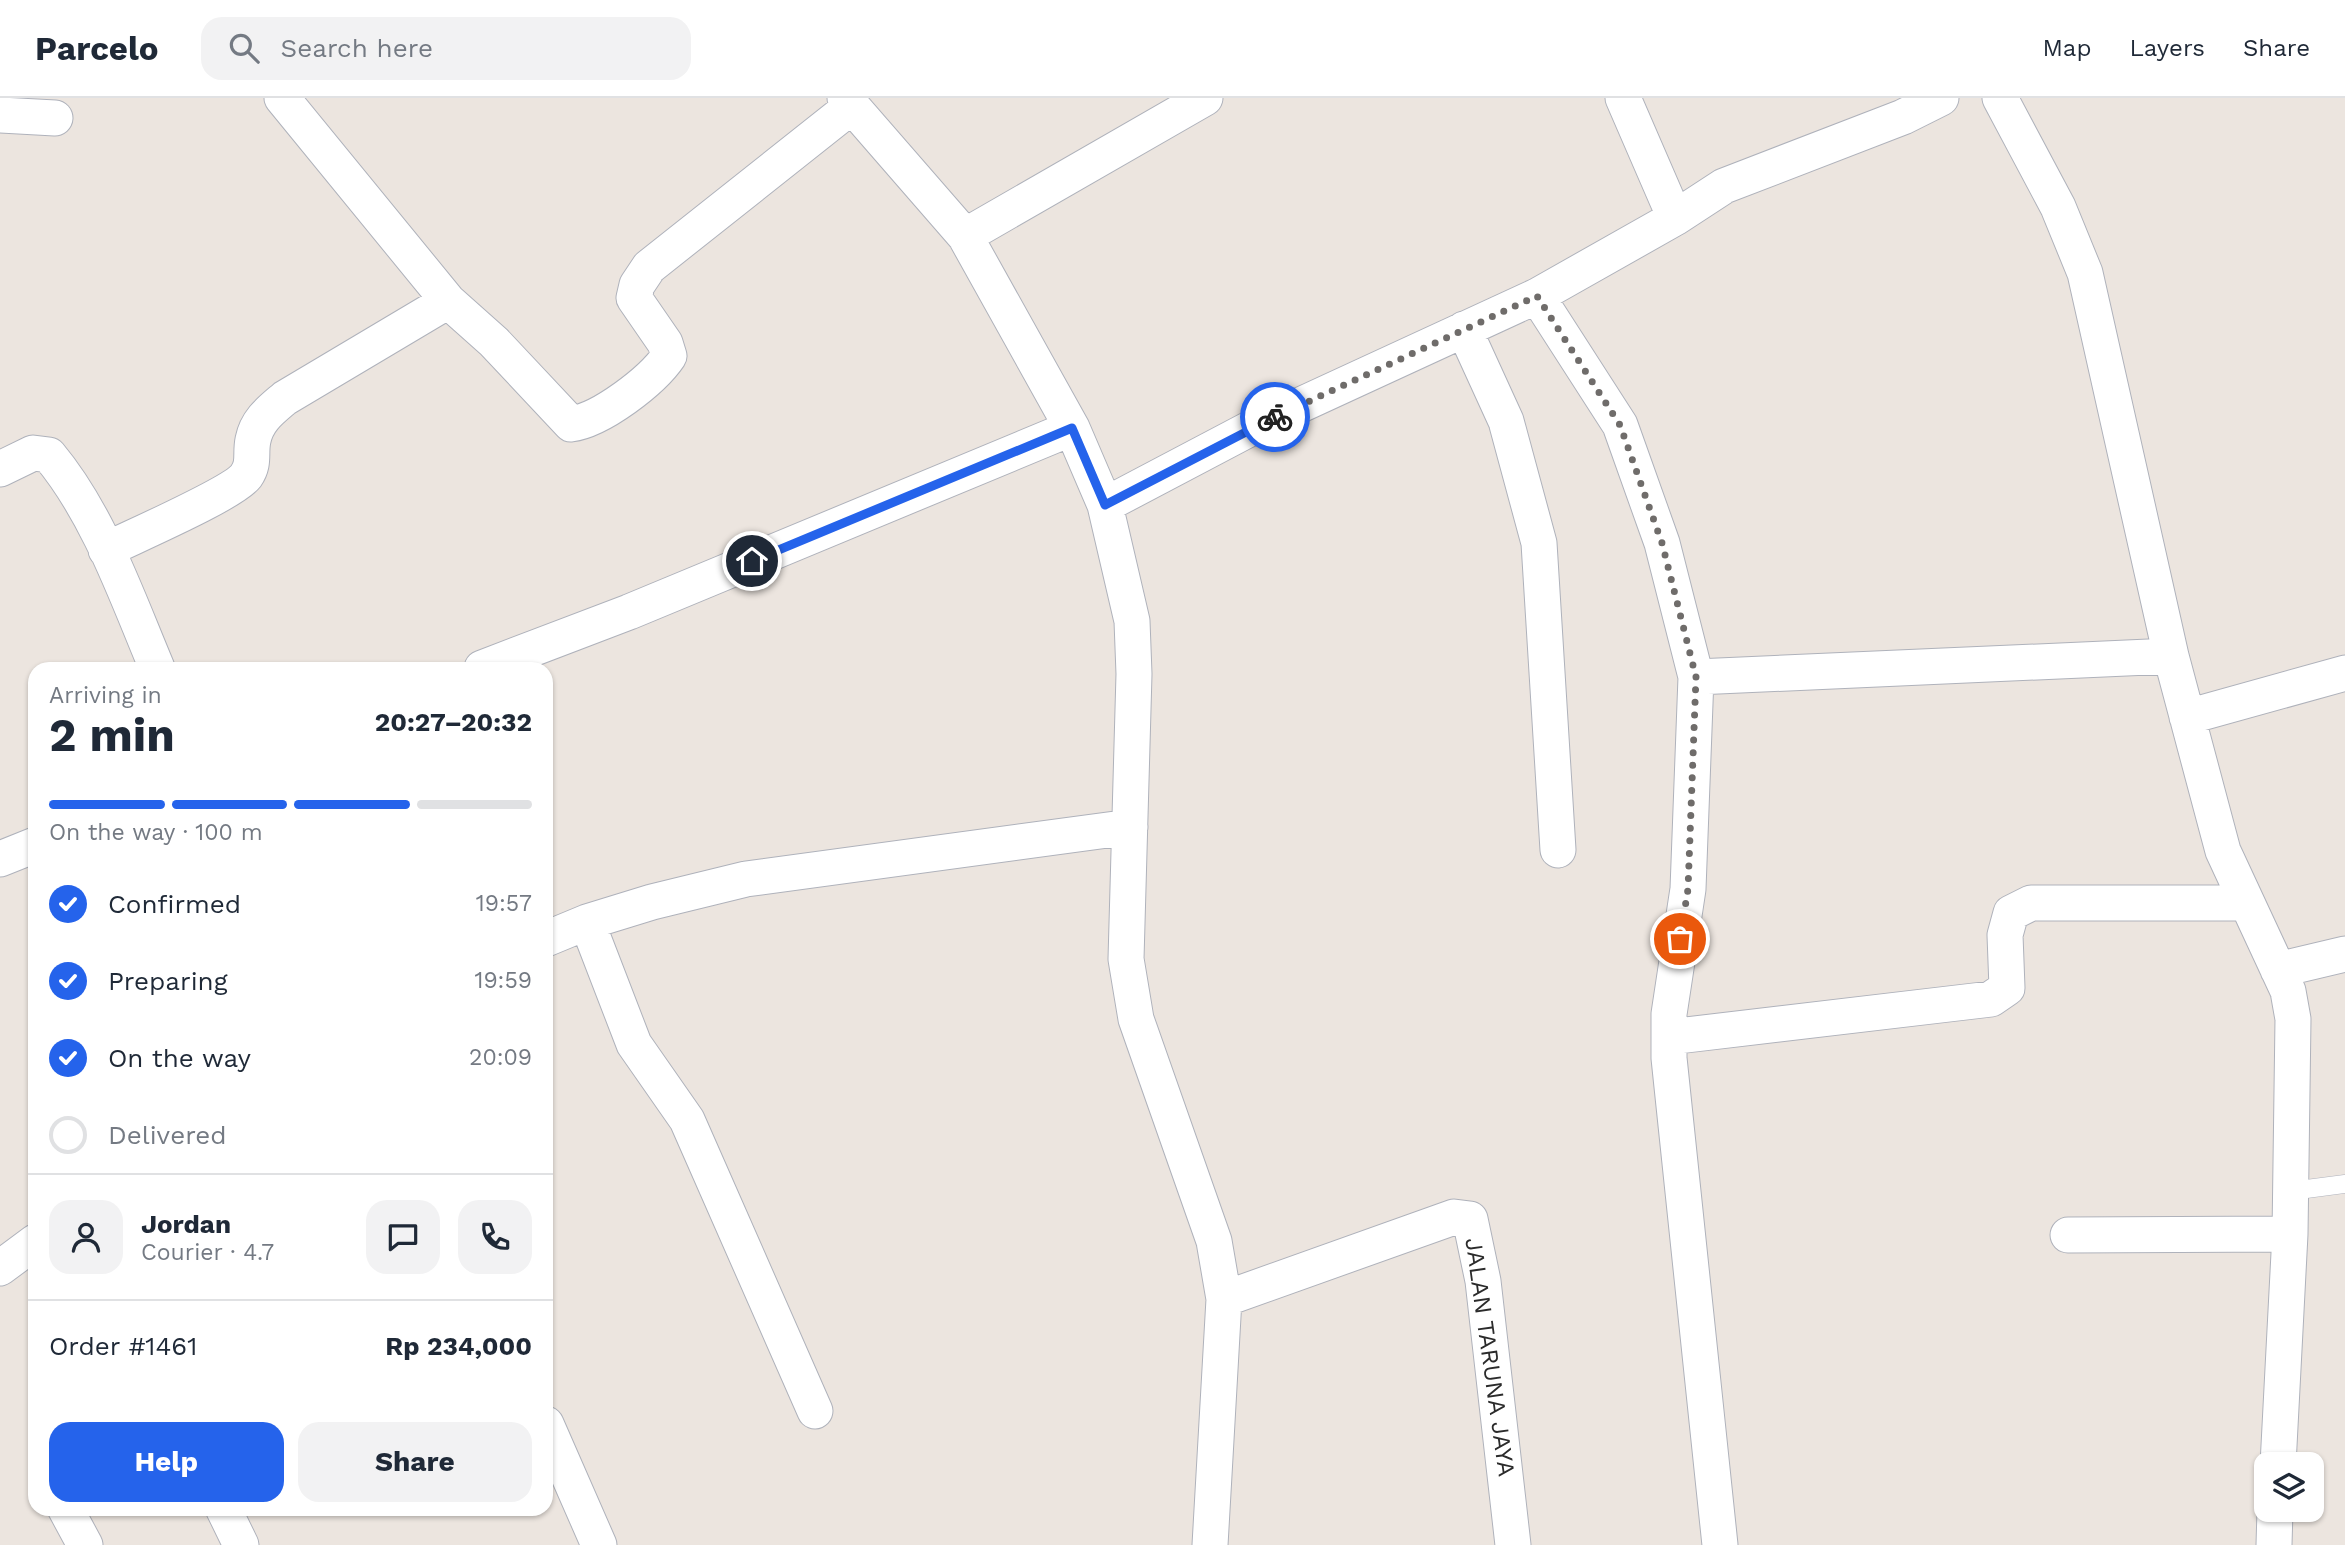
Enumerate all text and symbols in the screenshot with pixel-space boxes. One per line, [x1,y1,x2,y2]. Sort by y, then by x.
search box [201,17,691,80]
text: Parcelo [35,29,159,68]
icon: search [225,29,263,67]
text: Search here [281,33,433,63]
text: Map [2043,34,2091,62]
text: Layers [2129,34,2205,62]
text: Share [2243,34,2310,62]
courier [1240,382,1310,452]
icon: bike [1256,398,1294,436]
pin [722,531,782,591]
icon: home [733,542,771,580]
text: Arriving in [49,682,162,709]
text: 20:27–20:32 [375,707,532,737]
text: 2 min [49,708,175,762]
text: On the way · 100 m [49,819,263,846]
icon: check [49,885,87,923]
text: Confirmed [108,889,241,919]
text: 19:57 [476,890,532,917]
pin [1650,909,1710,969]
icon: bag [1661,920,1699,958]
icon: check [49,962,87,1000]
text: Preparing [108,966,228,996]
text: 19:59 [474,967,532,994]
icon: check [49,1039,87,1077]
text: On the way [108,1043,251,1073]
text: 20:09 [469,1044,532,1071]
text: Delivered [108,1120,227,1150]
button: person [49,1200,123,1274]
button: chat [366,1200,440,1274]
button: phone [458,1200,532,1274]
text: Jordan [141,1209,231,1239]
street label: JALAN TARUNA JAYA [1459,1236,1521,1478]
text: Courier · 4.7 [141,1239,274,1266]
text: Order #1461 [49,1331,197,1361]
text: Rp 234,000 [385,1331,532,1361]
button: Help [49,1422,284,1502]
button: Share [298,1422,532,1502]
map controls [2254,1452,2324,1522]
button: layers [2254,1452,2324,1522]

